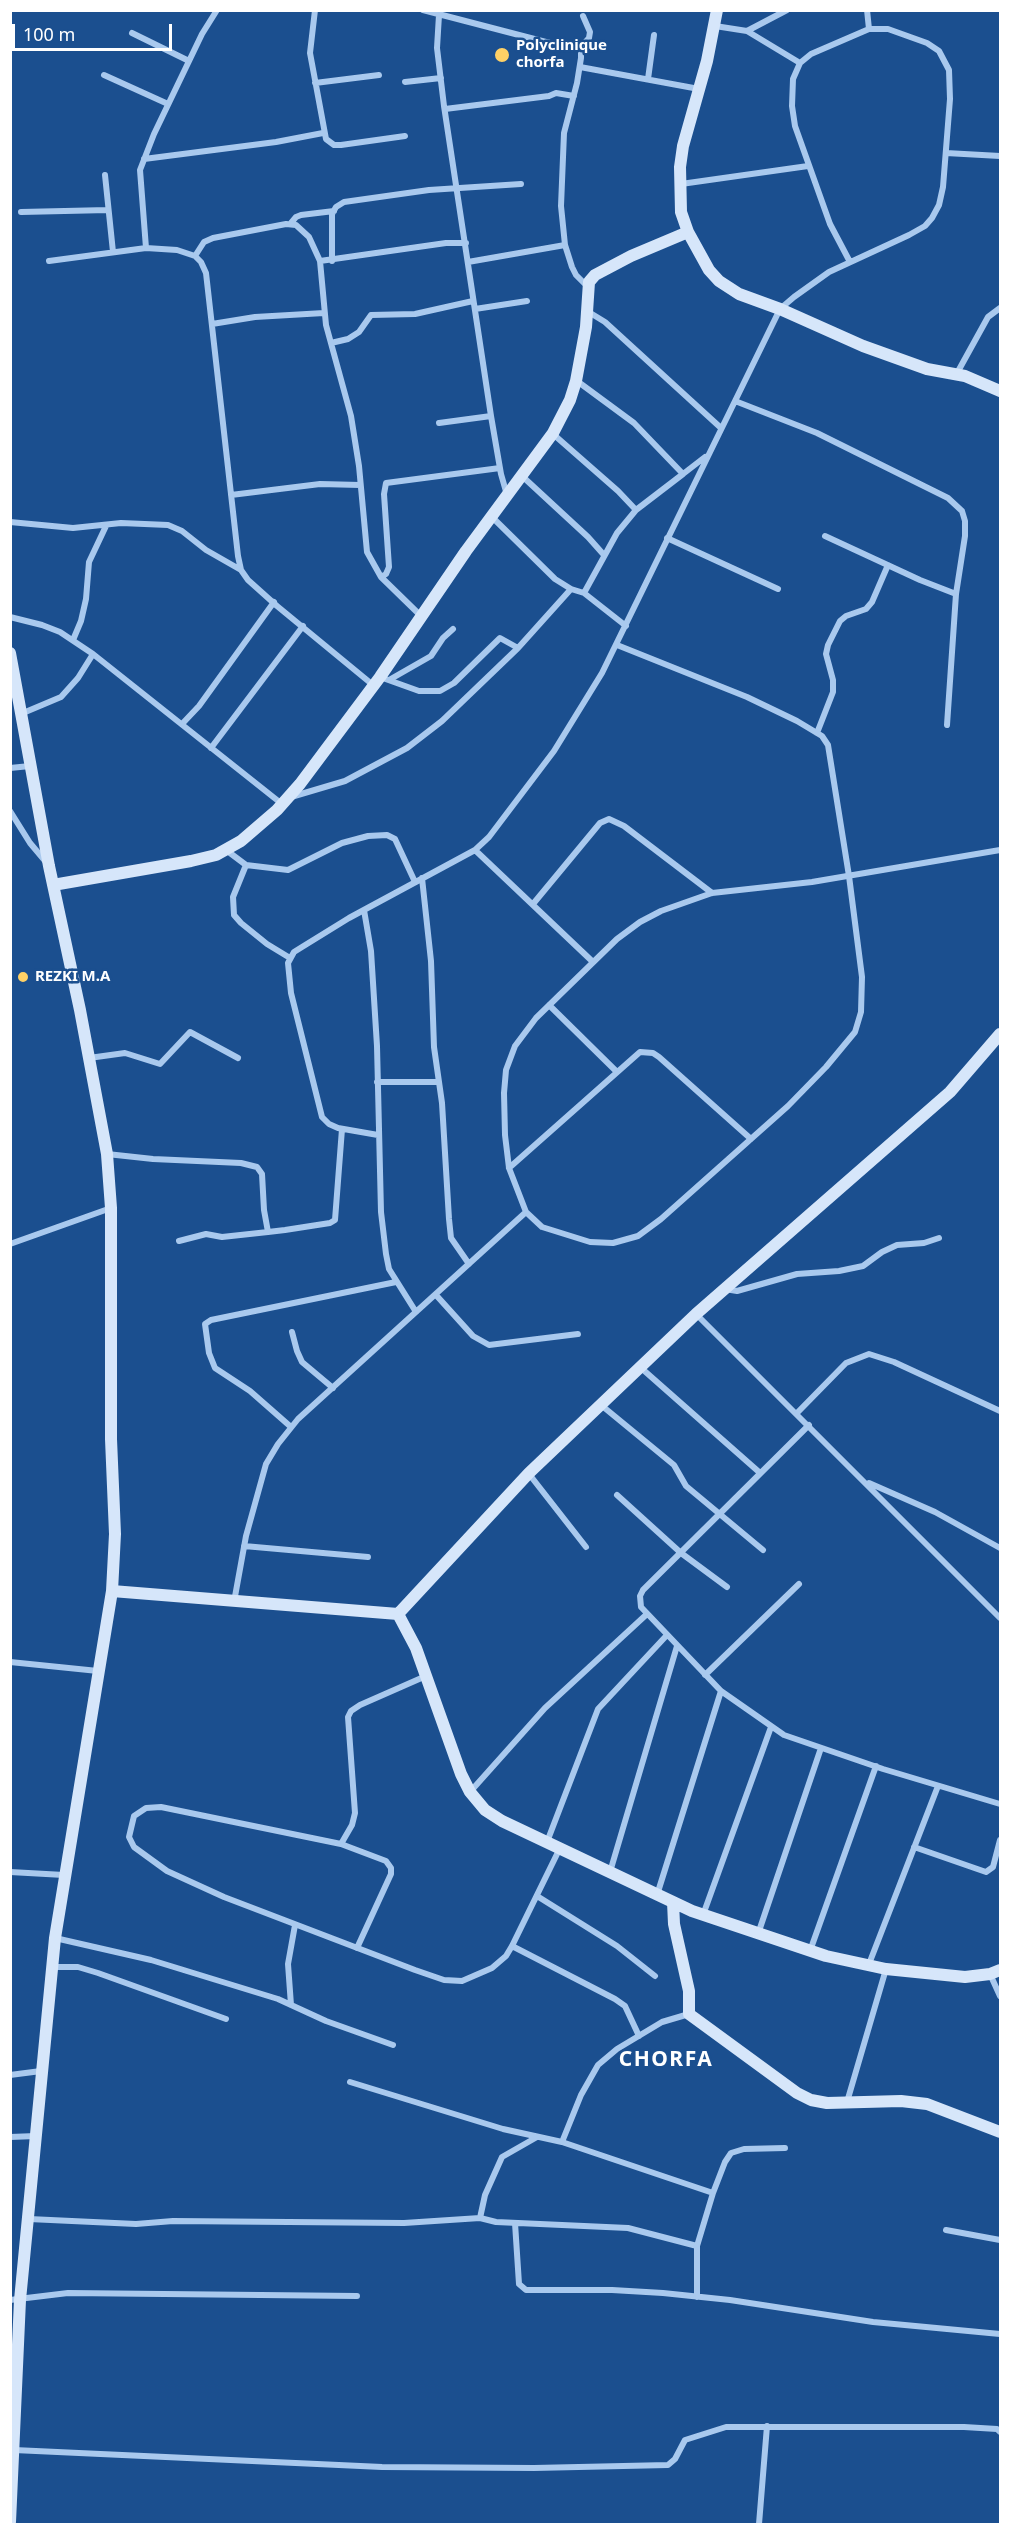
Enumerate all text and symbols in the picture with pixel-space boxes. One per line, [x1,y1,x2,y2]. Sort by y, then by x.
scale bar [15,12,176,50]
text: 100 m [23,22,75,46]
place label: Polyclinique chorfa [516,37,607,72]
marker: Polyclinique chorfa [493,46,511,64]
place label: REZKI M.A [35,968,110,986]
marker: REZKI M.A [16,970,30,984]
district label: CHORFA [619,2047,713,2073]

